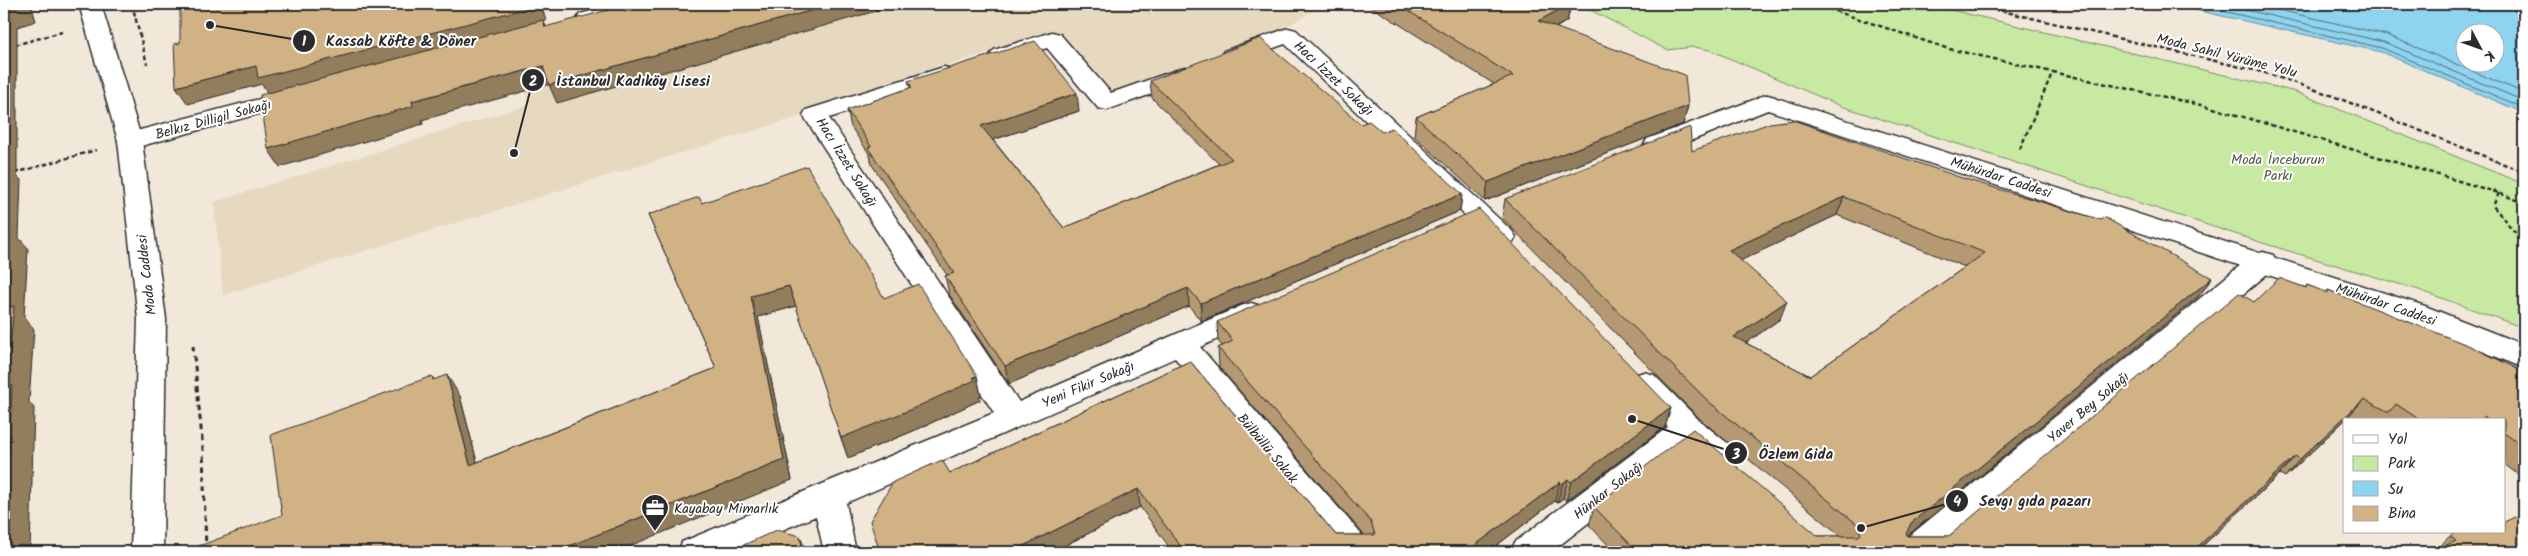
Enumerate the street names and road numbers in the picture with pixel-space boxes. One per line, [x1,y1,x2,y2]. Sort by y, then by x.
street label: Moda Sahil Yürüme Yolu [2154,28,2300,84]
street label: Hacı İzzet Sokağı [1288,36,1379,122]
street label: Belkız Dilligil Sokağı [153,94,274,146]
street label: Hacı İzzet Sokağı [810,113,883,212]
street label: Mühürdar Caddesi [1947,151,2055,205]
street label: Moda Caddesi [131,233,163,316]
street label: Mühürdar Caddesi [2332,277,2439,333]
street label: Yeni Fikir Sokağı [1039,355,1138,414]
street label: Yaver Bey Sokağı [2043,366,2135,449]
street label: Bülbüllü Sokak [1231,409,1304,489]
street label: Hünkar Sokağı [1569,456,1649,525]

